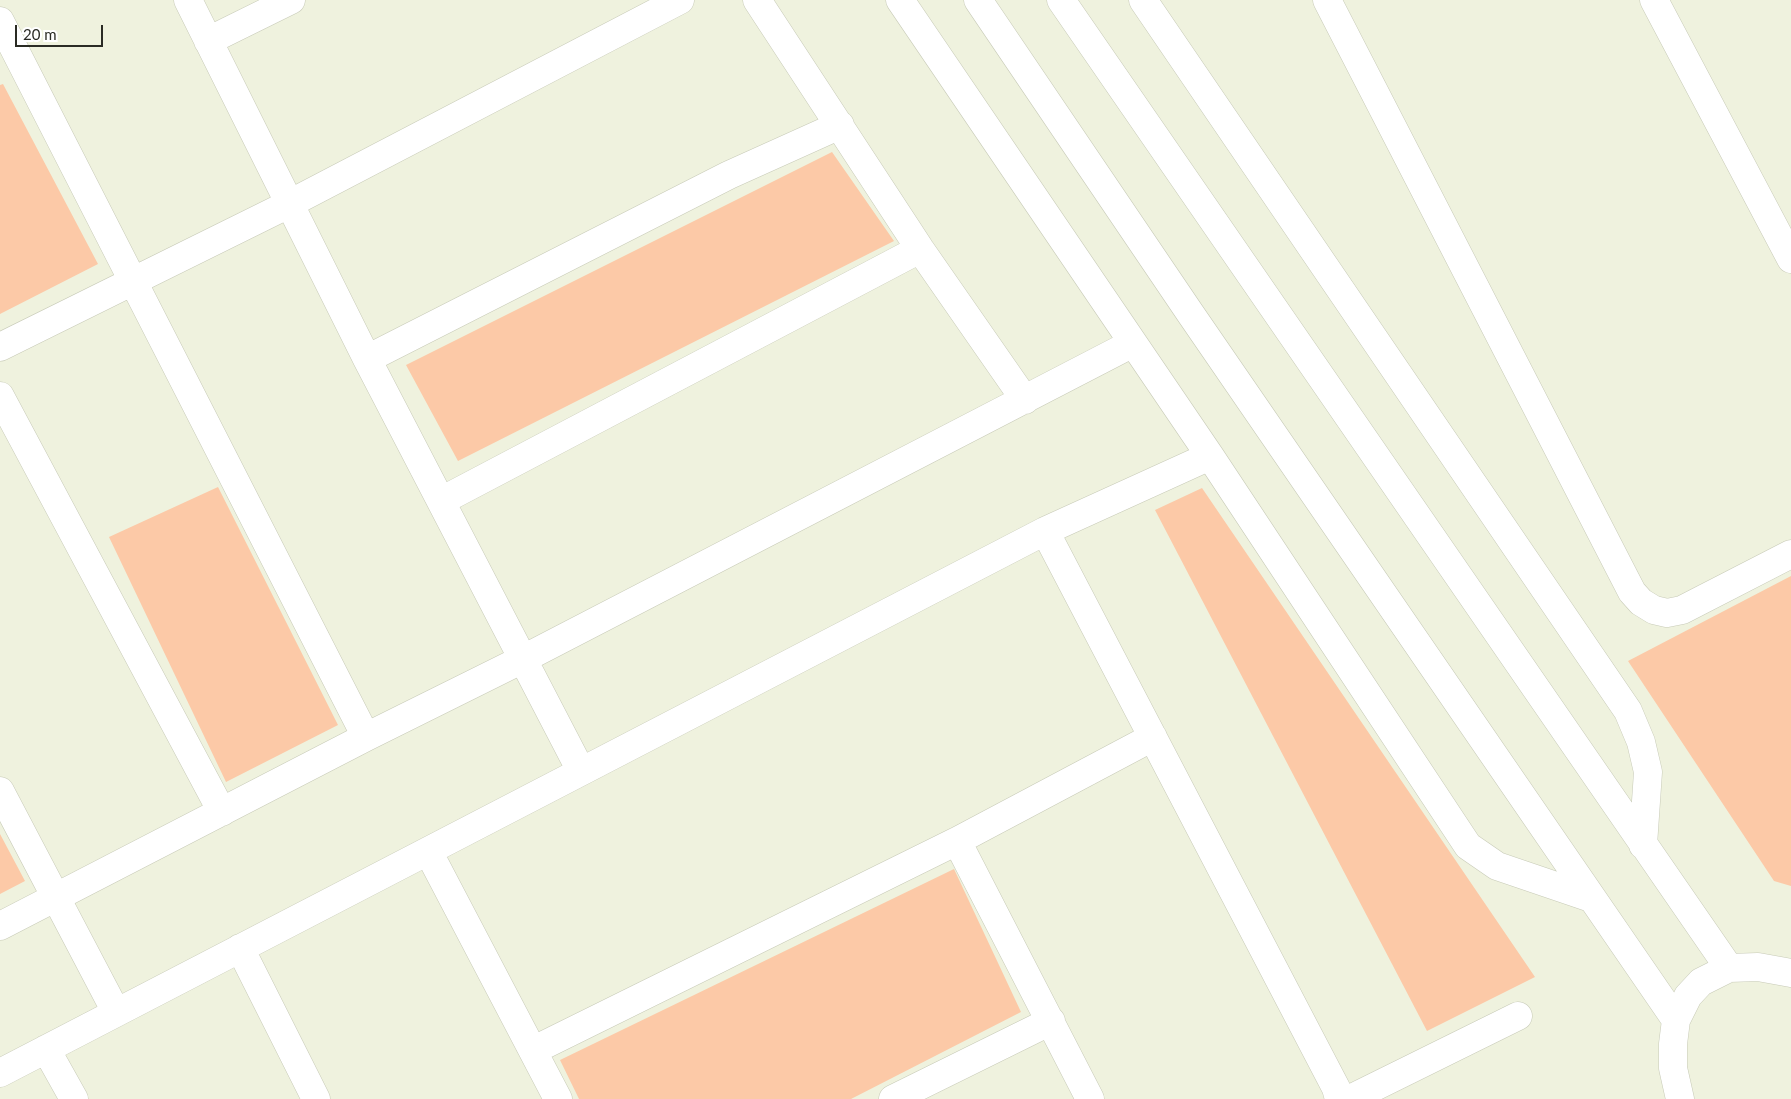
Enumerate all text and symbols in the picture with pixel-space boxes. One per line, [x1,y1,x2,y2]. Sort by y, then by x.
scale bar [18,15,105,47]
text: 20 m [23,25,57,43]

